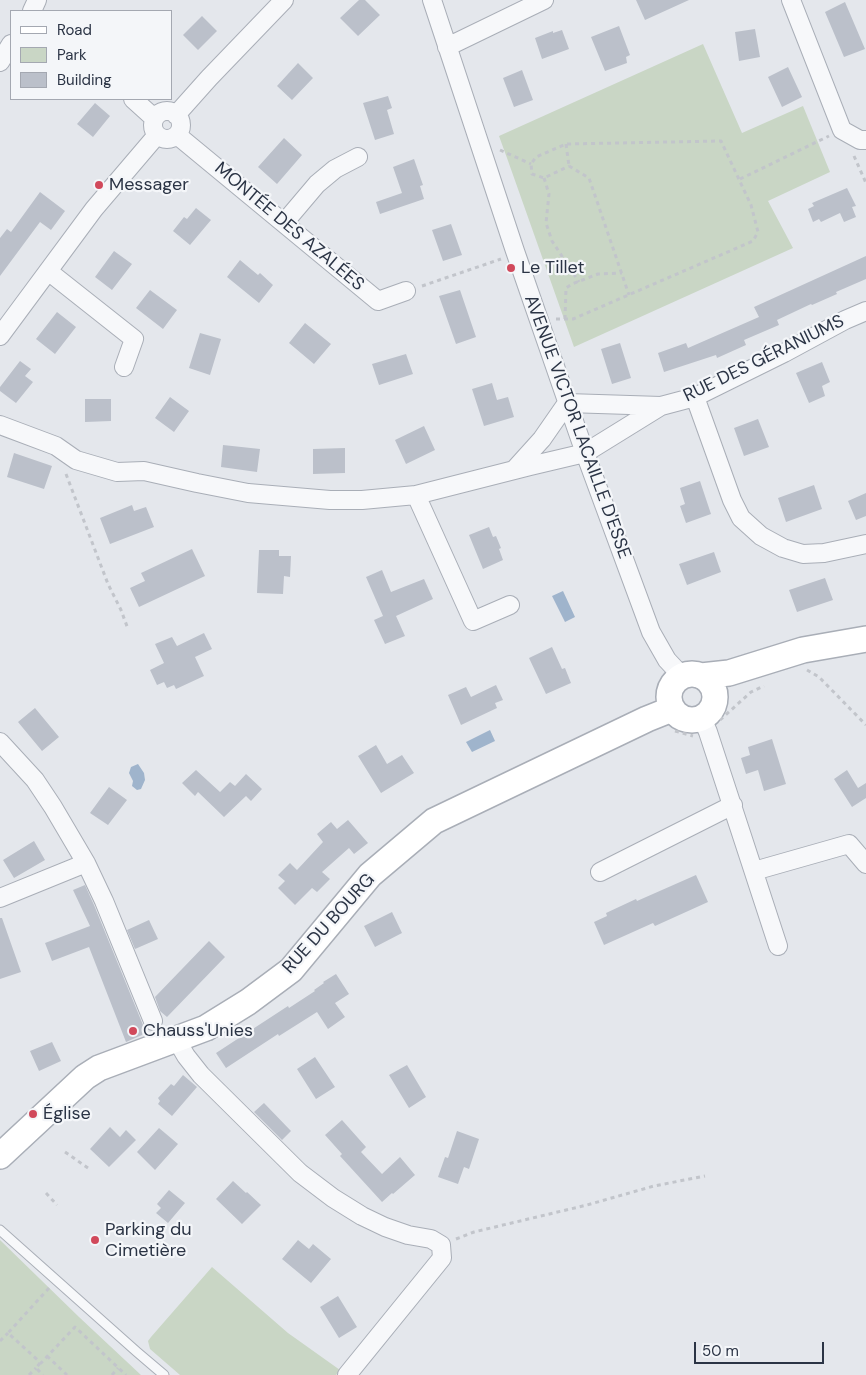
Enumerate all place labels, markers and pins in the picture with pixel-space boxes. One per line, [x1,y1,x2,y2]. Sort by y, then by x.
place label: Messager [109,174,189,196]
marker: Messager [93,179,105,191]
place label: Le Tillet [521,257,585,279]
marker: Le Tillet [505,262,517,274]
place label: Chauss'Unies [143,1020,253,1042]
marker: Chauss'Unies [127,1025,139,1037]
place label: Église [43,1103,91,1125]
marker: Église [27,1108,39,1120]
place label: Parking du Cimetière [105,1219,192,1262]
marker: Parking du Cimetière [89,1234,101,1246]

